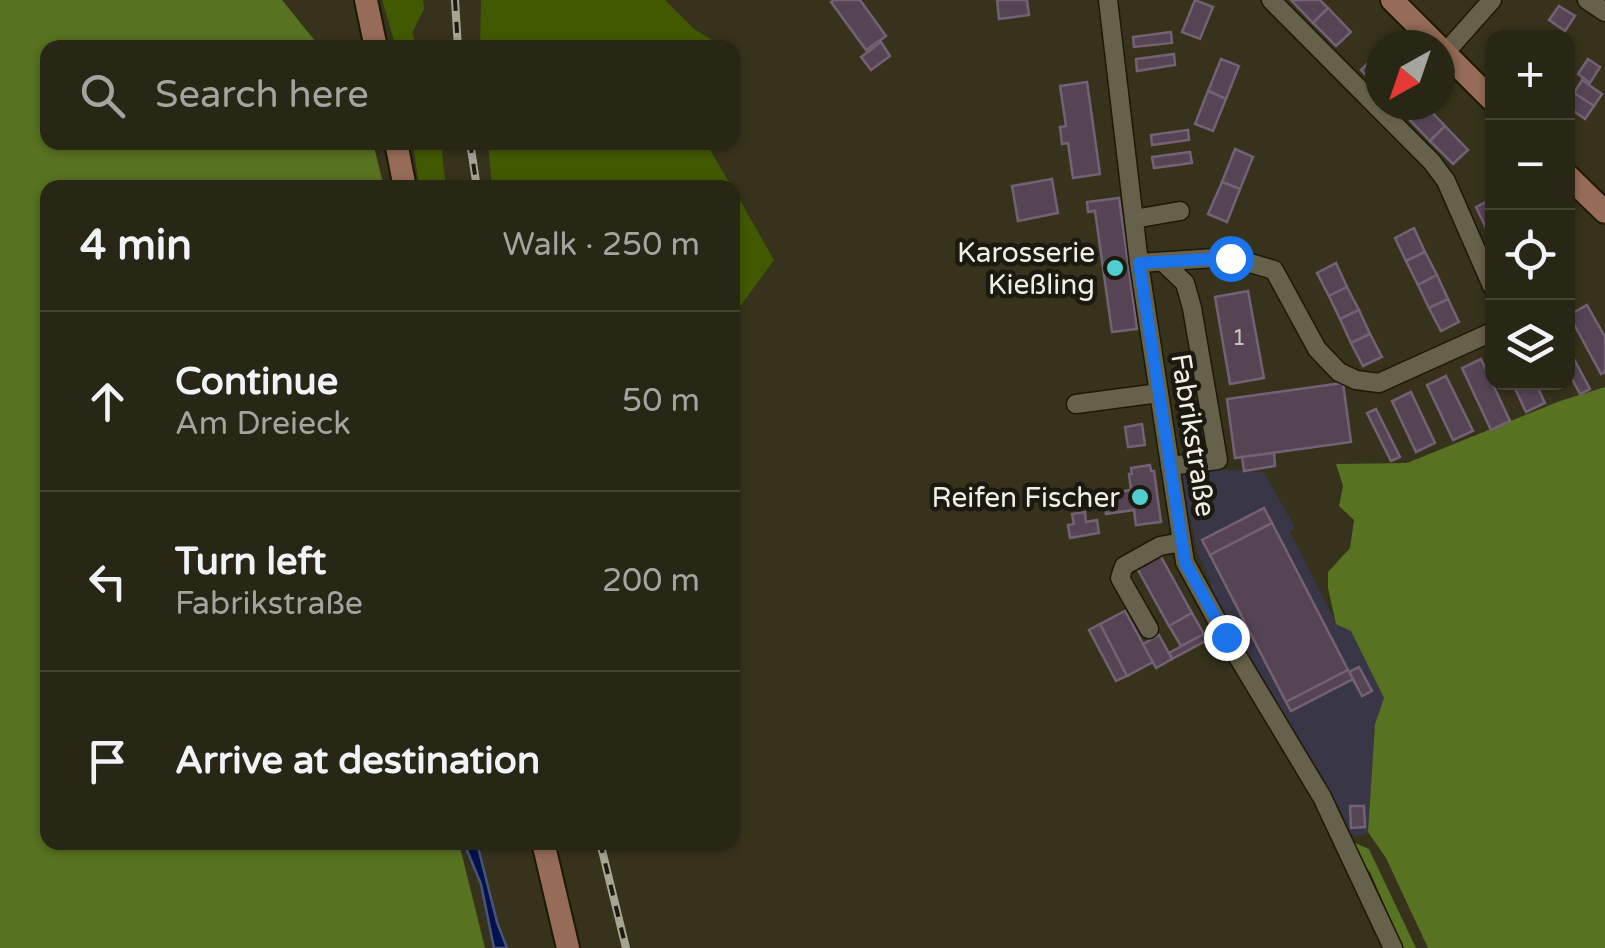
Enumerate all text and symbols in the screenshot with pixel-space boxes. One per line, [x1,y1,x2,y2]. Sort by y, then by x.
north arrow [1365,30,1455,120]
map controls [1485,30,1575,390]
button: + [1485,30,1575,120]
search box [40,40,740,150]
icon: search [75,68,130,123]
text: Search here [155,72,369,118]
button: − [1485,120,1575,210]
button: locate [1485,210,1575,300]
text: 4 min [80,220,192,271]
text: Walk · 250 m [503,226,700,264]
place label: Karosserie Kießling [957,236,1095,302]
route start [1208,236,1254,282]
marker: Karosserie Kießling [1104,257,1126,279]
button: layers [1485,300,1575,390]
house number: 1 [1232,325,1246,351]
street label: Fabrikstraße [1163,351,1223,519]
text: Continue [175,359,338,405]
icon: ahead [80,374,135,429]
text: 50 m [622,382,700,420]
text: Am Dreieck [175,405,351,443]
place label: Reifen Fischer [932,481,1120,515]
marker: Reifen Fischer [1129,486,1151,508]
text: Turn left [175,539,326,585]
icon: left [80,554,135,609]
text: 200 m [602,562,700,600]
text: Fabrikstraße [175,585,363,623]
route end [1204,615,1250,661]
icon: arrive [80,734,135,789]
text: Arrive at destination [175,738,540,784]

